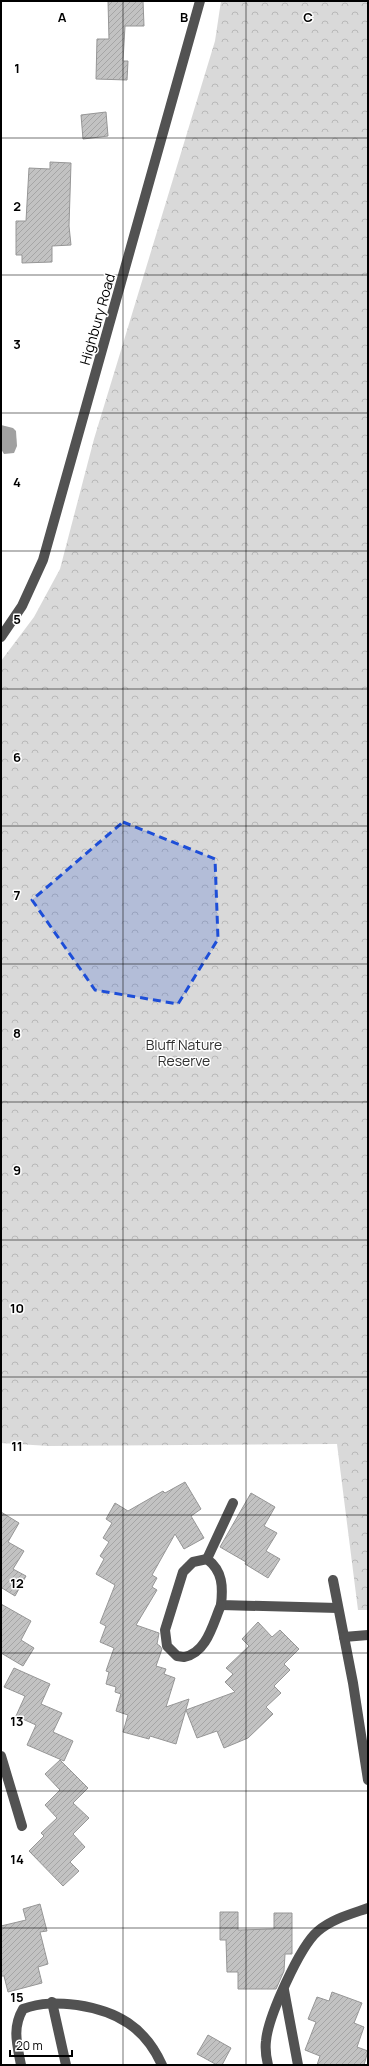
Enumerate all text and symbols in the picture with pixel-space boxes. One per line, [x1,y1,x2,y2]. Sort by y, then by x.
text: A [58,8,67,26]
text: B [180,8,188,26]
text: C [303,8,313,26]
text: 1 [14,59,20,77]
text: 2 [13,197,21,215]
street label: Highbury Road [75,271,119,367]
text: 3 [13,335,21,353]
text: 4 [13,473,21,491]
text: 5 [13,610,21,628]
text: 6 [13,748,21,766]
text: 7 [14,886,21,904]
text: 8 [13,1024,21,1042]
park label: Bluff Nature Reserve [146,1035,222,1070]
text: 9 [13,1161,21,1179]
text: 10 [10,1299,24,1317]
text: 11 [11,1437,23,1455]
text: 12 [10,1574,24,1592]
text: 13 [10,1712,24,1730]
text: 14 [10,1850,24,1868]
text: 15 [10,1988,24,2006]
scale bar [10,2032,72,2058]
text: 20 m [16,2037,43,2054]

